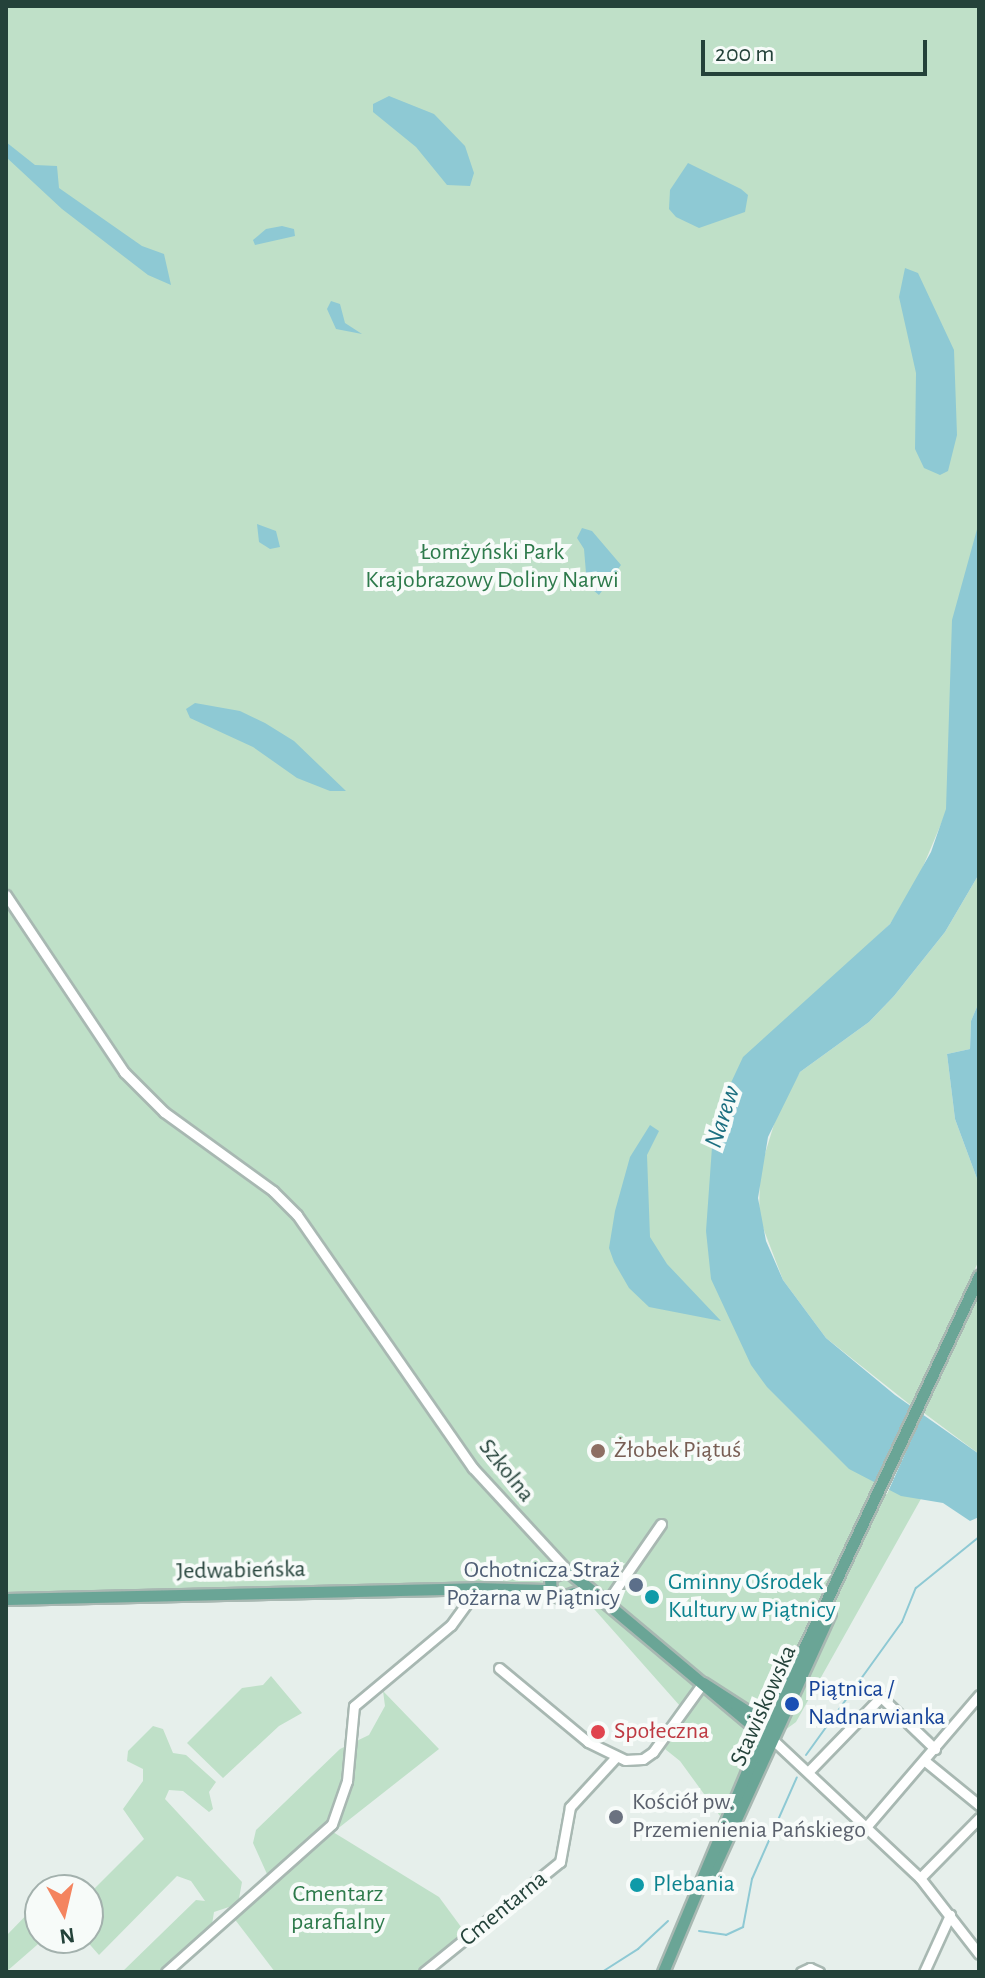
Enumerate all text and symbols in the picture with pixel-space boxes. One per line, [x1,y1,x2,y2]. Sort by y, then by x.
scale bar [705,24,931,74]
text: 200 m [715,42,774,66]
park label: Łomżyński Park Krajobrazowy Doliny Narwi [365,539,619,595]
water label: Narew [698,1082,748,1152]
street label: Szkolna [472,1434,540,1508]
place label: Żłobek Piątuś [614,1437,741,1465]
marker: Żłobek Piątuś [589,1442,607,1460]
street label: Jedwabieńska [176,1555,306,1587]
place label: Ochotnicza Straż Pożarna w Piątnicy [446,1557,620,1613]
place label: Gminny Ośrodek Kultury w Piątnicy [668,1569,836,1625]
marker: Ochotnicza Straż Pożarna w Piątnicy [627,1576,645,1594]
marker: Gminny Ośrodek Kultury w Piątnicy [643,1588,661,1606]
street label: Stawiskowska [725,1641,803,1771]
place label: Piątnica / Nadnarwianka [808,1676,945,1732]
marker: Piątnica / Nadnarwianka [783,1695,801,1713]
place label: Społeczna [614,1718,709,1746]
marker: Społeczna [589,1723,607,1741]
place label: Kościół pw. Przemienienia Pańskiego [632,1789,866,1845]
marker: Kościół pw. Przemienienia Pańskiego [607,1808,625,1826]
street label: Cmentarna [454,1865,554,1953]
place label: Plebania [653,1871,735,1899]
north arrow [24,1874,104,1954]
marker: Plebania [628,1876,646,1894]
park label: Cmentarz parafialny [291,1881,385,1937]
text: N [58,1924,76,1948]

